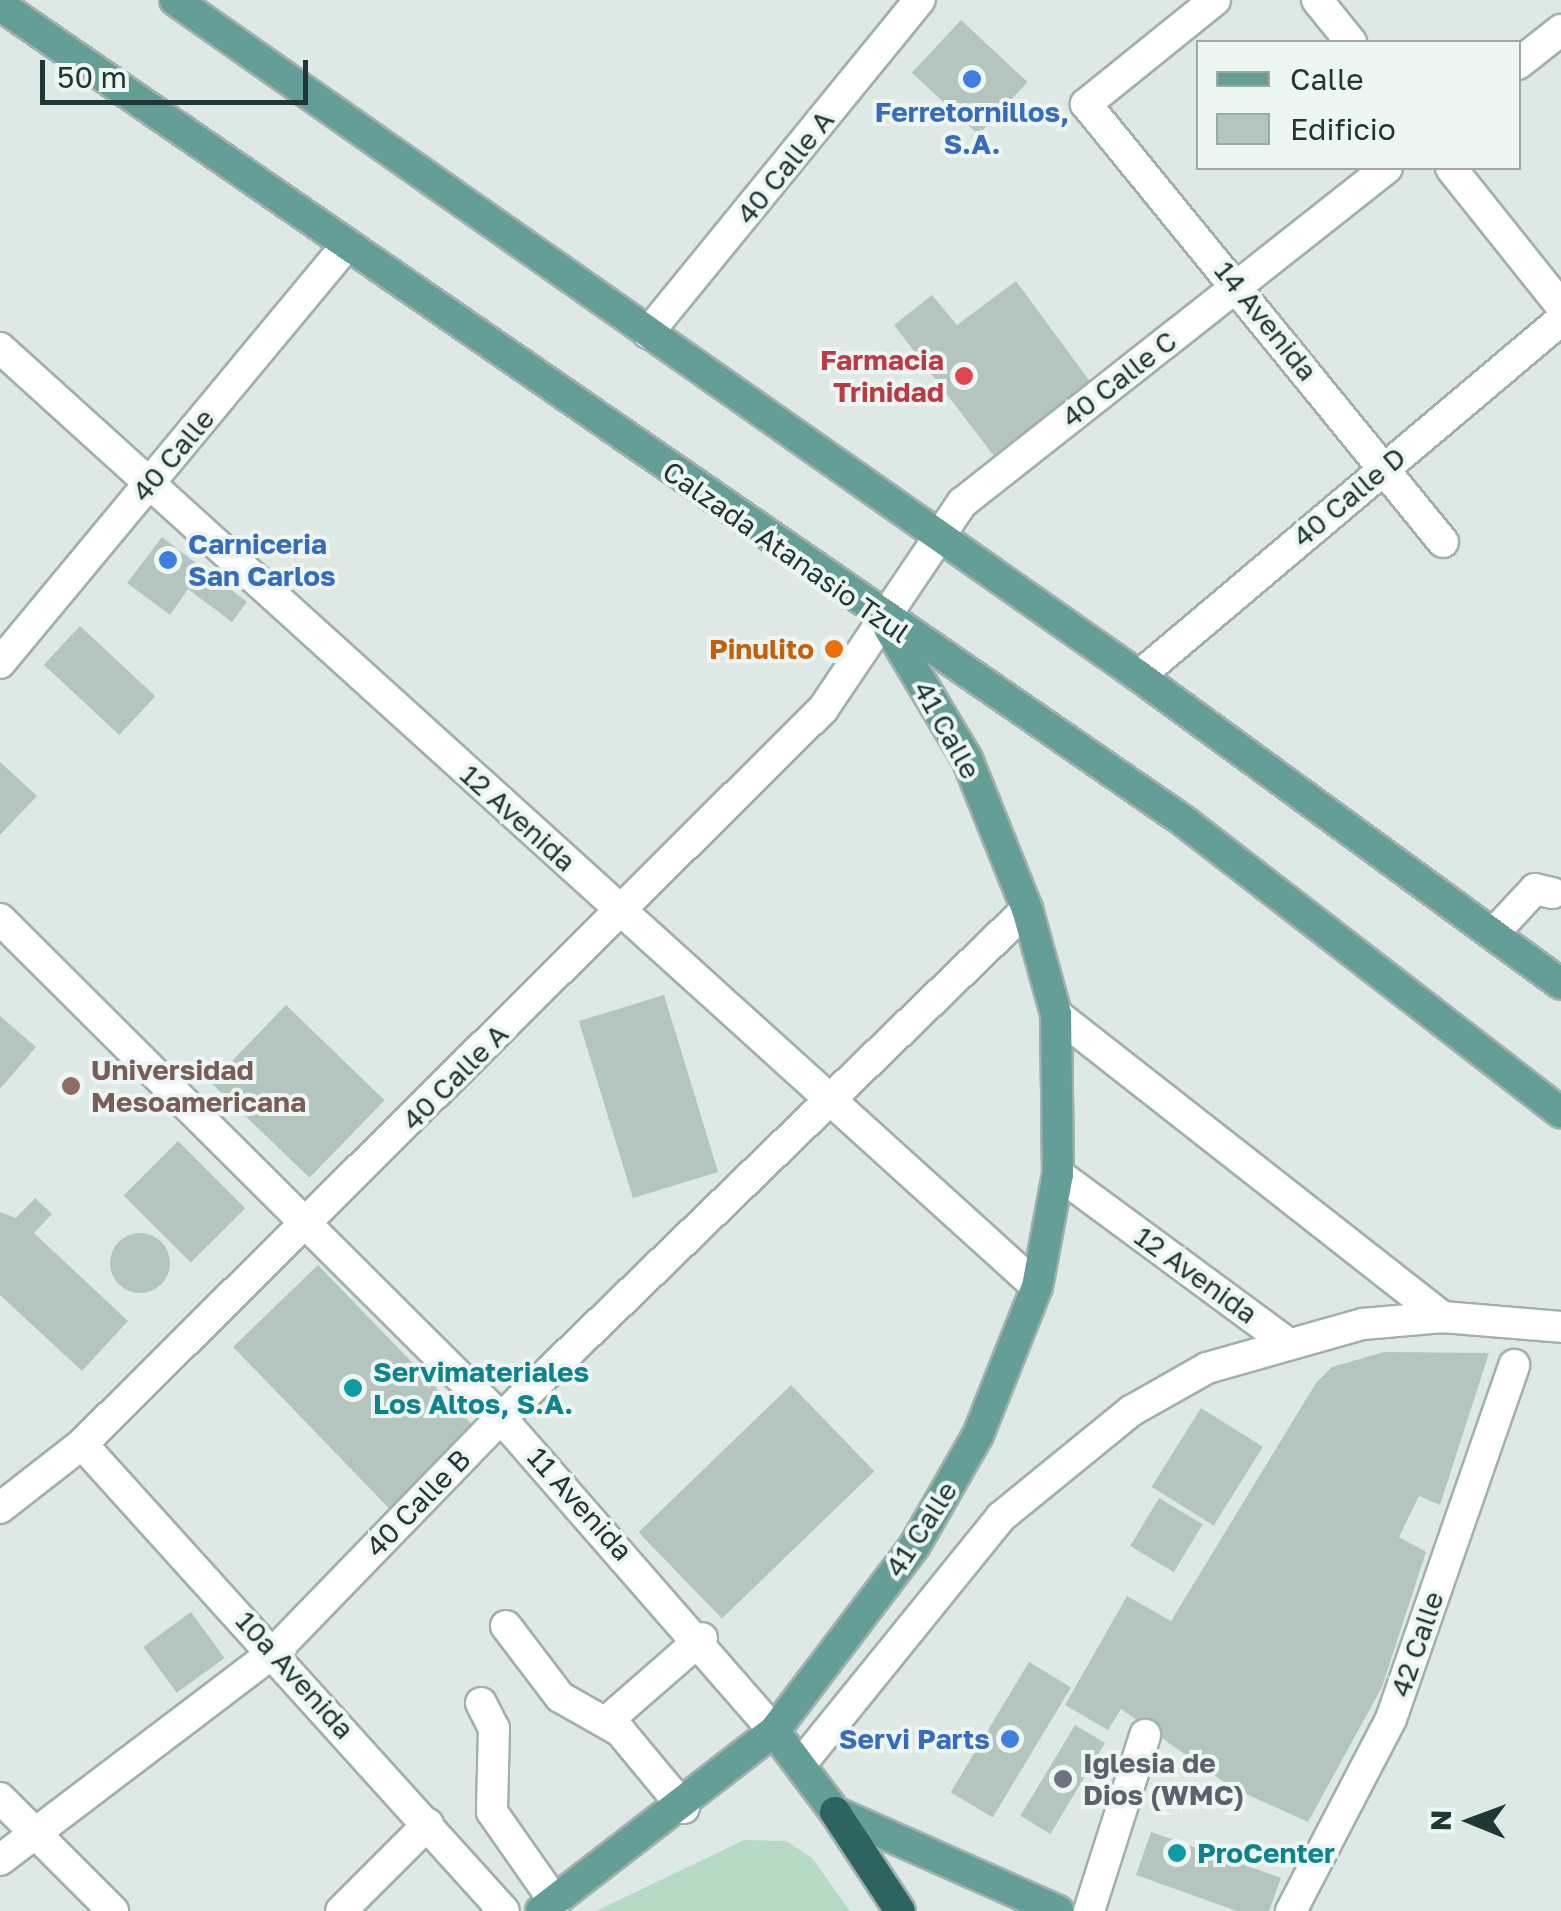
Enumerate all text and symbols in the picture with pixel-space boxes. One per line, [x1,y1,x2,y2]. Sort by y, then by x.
scale bar [45,40,312,102]
legend [1196,40,1521,170]
text: 50 m [57,59,127,95]
text: Calle [1290,61,1364,97]
marker: Ferretornillos, S.A. [961,68,983,90]
place label: Ferretornillos, S.A. [875,95,1069,161]
street label: 40 Calle A [729,104,841,230]
text: Edificio [1290,111,1396,147]
street label: 14 Avenida [1208,255,1324,387]
street label: 40 Calle C [1055,324,1183,434]
place label: Farmacia Trinidad [820,343,944,409]
marker: Farmacia Trinidad [953,365,975,387]
street label: 40 Calle [125,402,221,508]
street label: 40 Calle D [1286,440,1412,554]
street label: Calzada Atanasio Tzul [656,454,916,650]
place label: Carniceria San Carlos [188,527,336,593]
marker: Carniceria San Carlos [157,549,179,571]
place label: Pinulito [709,632,814,666]
marker: Pinulito [823,638,845,660]
street label: 41 Calle [907,675,987,785]
street label: 12 Avenida [454,758,582,878]
street label: 40 Calle A [395,1017,515,1137]
place label: Universidad Mesoamericana [91,1053,306,1119]
marker: Universidad Mesoamericana [60,1075,82,1097]
street label: 12 Avenida [1128,1219,1264,1331]
place label: Servimateriales Los Altos, S.A. [373,1355,589,1421]
marker: Servimateriales Los Altos, S.A. [342,1377,364,1399]
street label: 11 Avenida [521,1441,639,1567]
street label: 40 Calle B [359,1442,477,1564]
street label: 41 Calle [878,1475,964,1583]
street label: 42 Calle [1383,1587,1451,1701]
street label: 10a Avenida [229,1604,361,1746]
place label: Servi Parts [839,1722,990,1756]
marker: Servi Parts [999,1728,1021,1750]
place label: Iglesia de Dios (WMC) [1083,1746,1244,1812]
marker: Iglesia de Dios (WMC) [1052,1768,1074,1790]
north arrow [1421,1771,1521,1871]
text: N [1424,1810,1457,1831]
place label: ProCenter [1197,1836,1335,1870]
marker: ProCenter [1166,1842,1188,1864]

